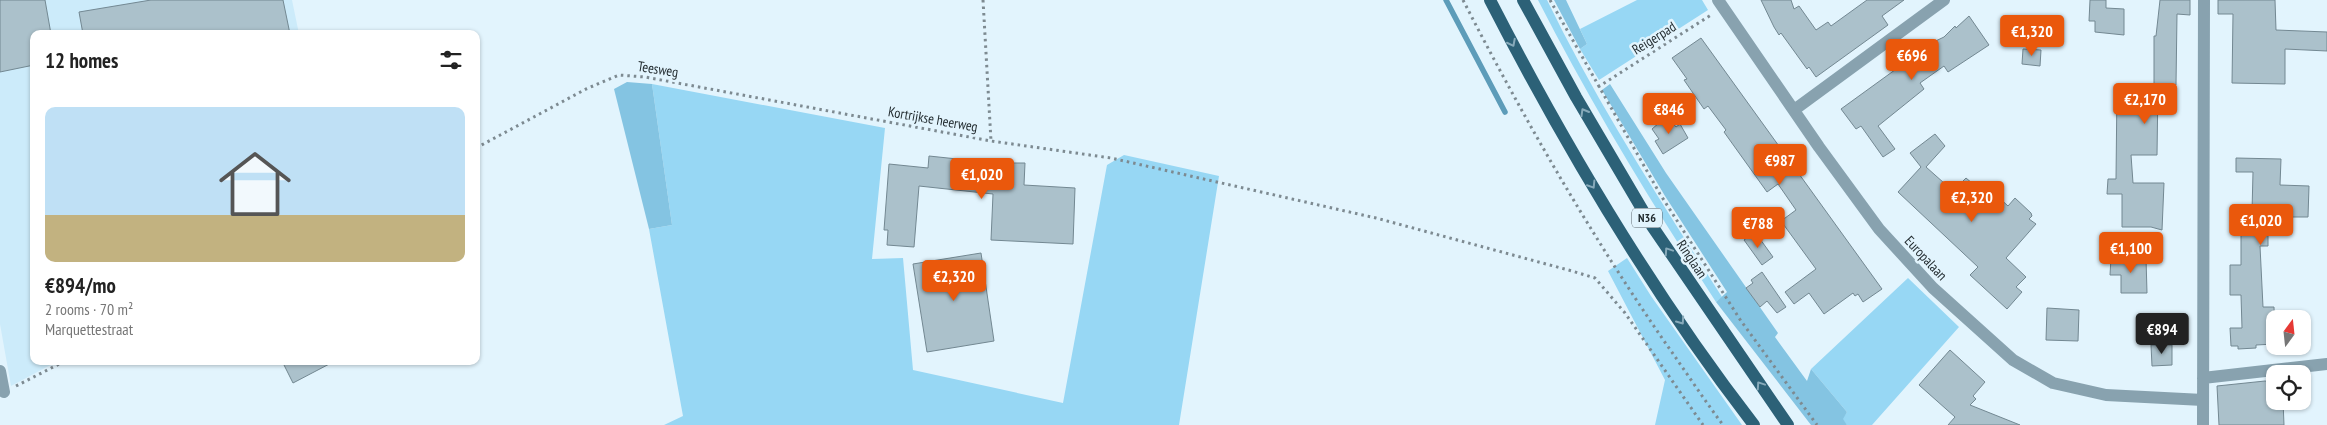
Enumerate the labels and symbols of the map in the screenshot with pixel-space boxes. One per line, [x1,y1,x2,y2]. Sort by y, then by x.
pin: €1,320 [1991,15,2073,57]
street label: Reigerpad [1629,18,1679,58]
one-way arrow [1506,38,1516,47]
pin: €696 [1882,38,1942,81]
street label: Teesweg [636,57,680,81]
pin: €2,170 [2104,82,2186,125]
pin: €846 [1639,92,1699,135]
street label: Kortrijkse heerweg [887,102,979,136]
one-way arrow [1581,108,1591,117]
pin: €987 [1750,144,1810,186]
pin: €1,020 [941,158,1023,200]
one-way arrow [1586,179,1595,189]
pin: €2,320 [1931,180,2013,223]
pin: €1,020 [2220,204,2302,246]
pin: €788 [1728,206,1788,249]
road number: N36 [1632,208,1662,228]
street label: Europalaan [1901,232,1951,284]
pin: €1,100 [2090,232,2172,274]
street label: Ringlaan [1673,236,1711,282]
one-way arrow [1665,247,1674,257]
pin: €2,320 [913,260,995,302]
north arrow [2266,310,2311,355]
pin: €894 [2132,312,2192,355]
one-way arrow [1675,315,1684,325]
one-way arrow [1757,382,1766,391]

